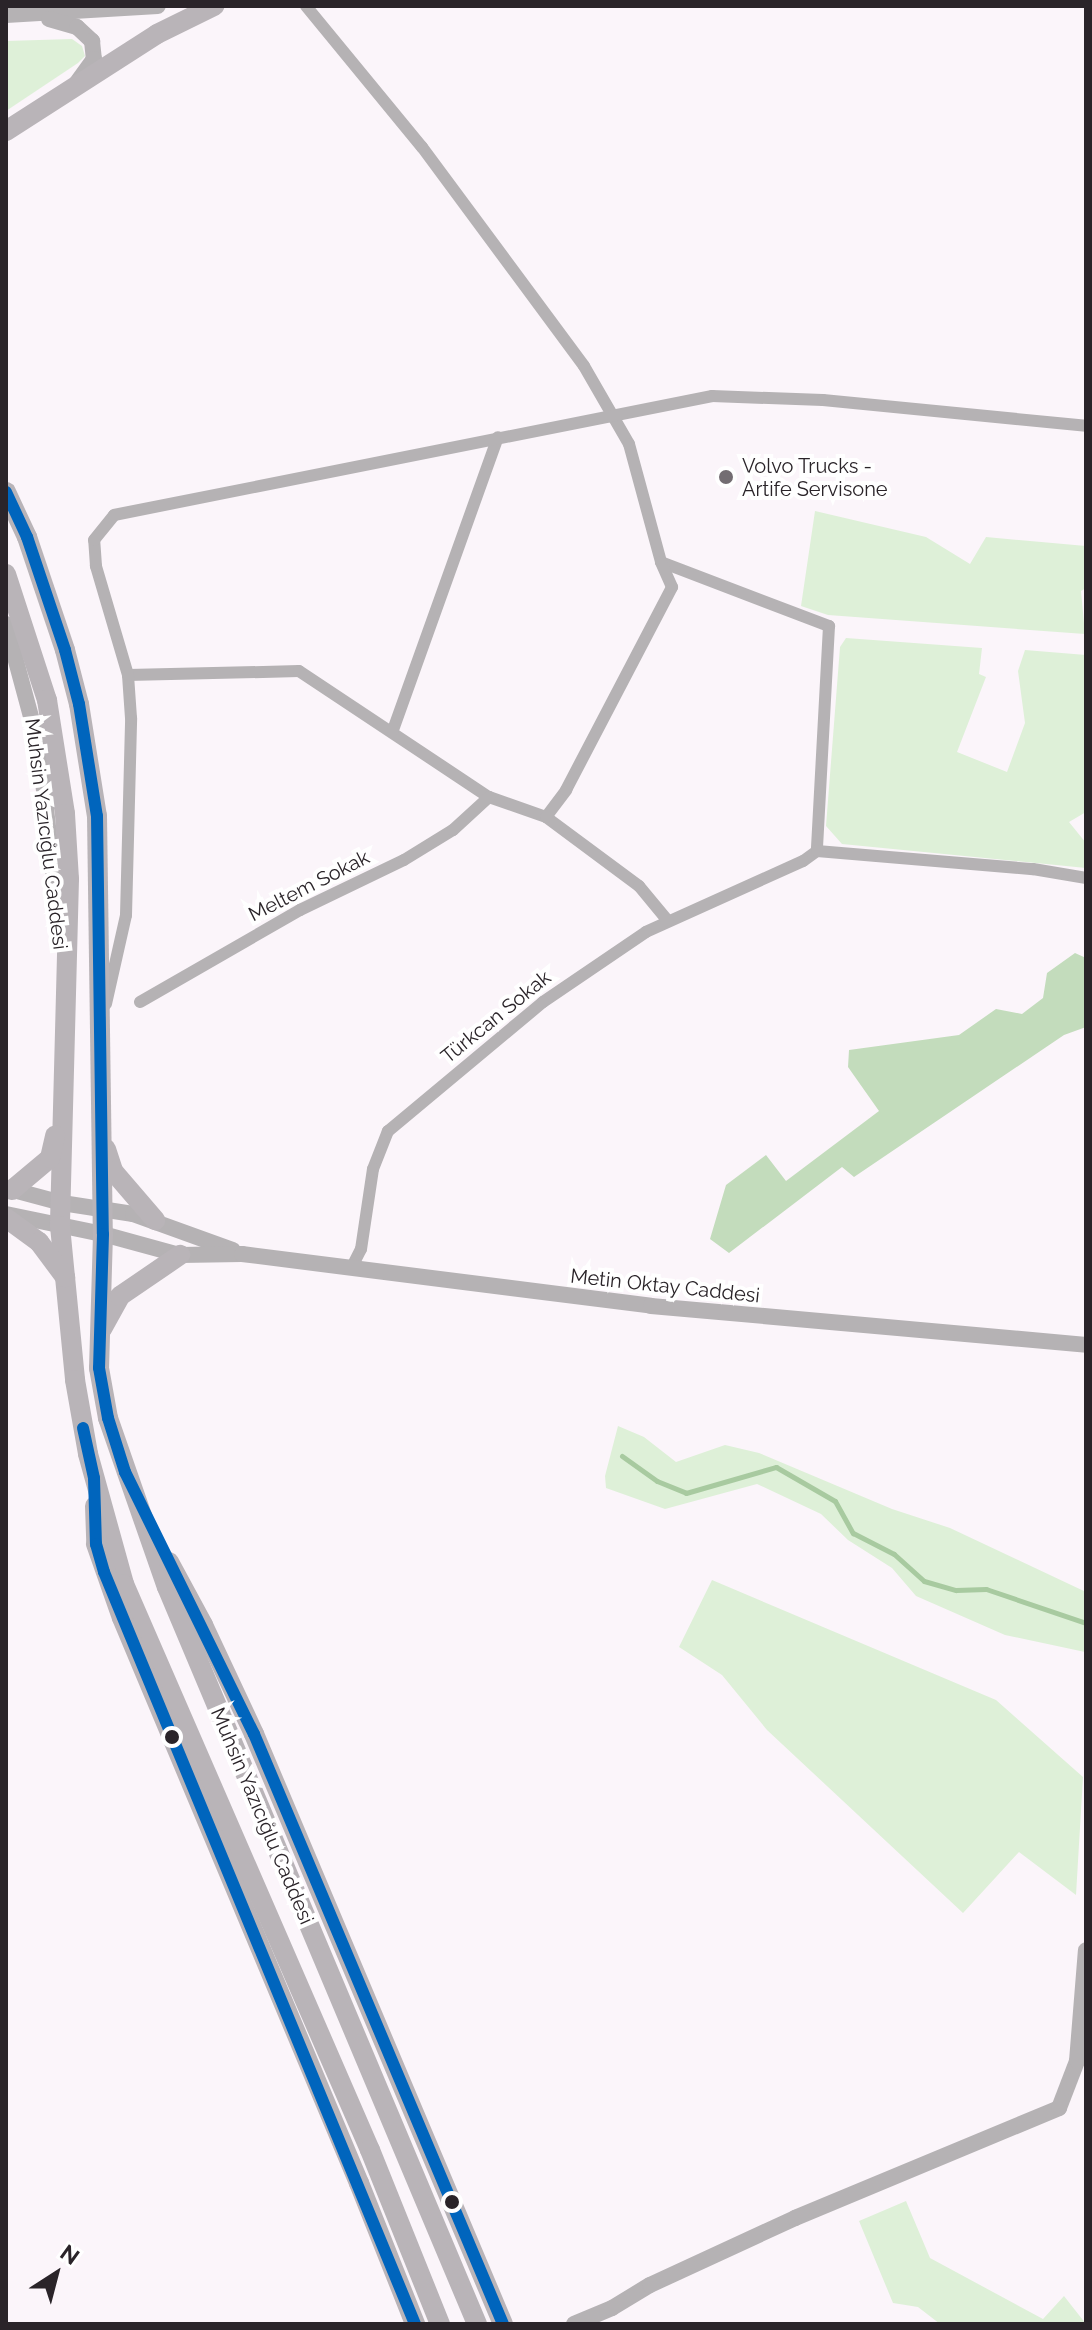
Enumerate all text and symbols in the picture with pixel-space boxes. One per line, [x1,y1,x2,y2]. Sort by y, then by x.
place label: Volvo Trucks - Artife Servisone [742,454,888,501]
marker: Volvo Trucks - Artife Servisone [717,468,735,486]
street label: Muhsin Yazıcığlu Caddesi [20,717,72,951]
street label: Meltem Sokak [245,845,373,927]
street label: Türkcan Sokak [436,965,556,1069]
street label: Metin Oktay Caddesi [569,1264,761,1308]
street label: Muhsin Yazıcığlu Caddesi [205,1704,319,1928]
unlabelled marker [164,1729,180,1745]
unlabelled marker [444,2194,460,2210]
north arrow [16,2234,96,2314]
text: N [56,2239,85,2270]

